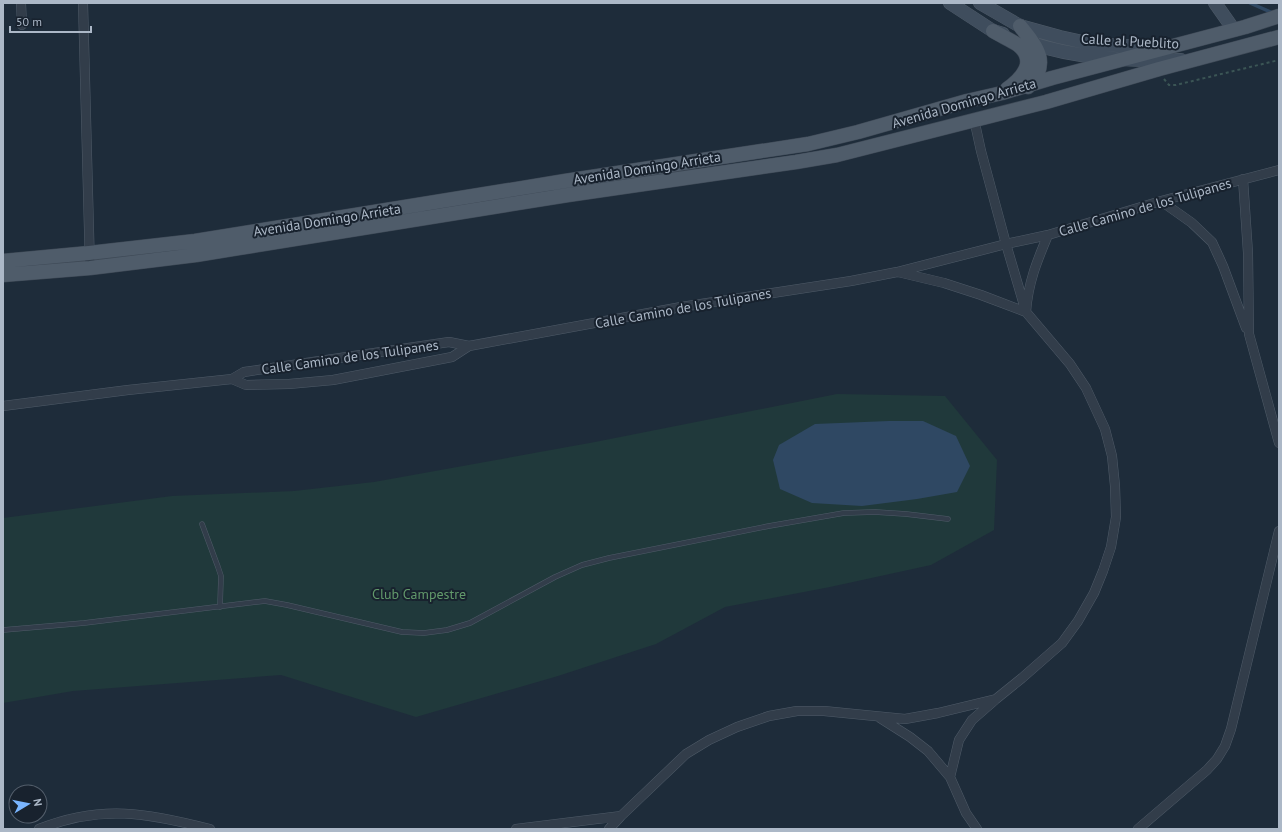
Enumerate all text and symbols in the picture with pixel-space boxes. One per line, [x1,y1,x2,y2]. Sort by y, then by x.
scale bar [10,8,91,34]
text: 50 m [16,14,42,29]
street label: Calle al Pueblito [1081,29,1179,53]
street label: Avenida Domingo Arrieta [890,74,1038,132]
street label: Avenida Domingo Arrieta [572,147,722,189]
street label: Calle Camino de los Tulipanes [1057,174,1233,240]
street label: Avenida Domingo Arrieta [252,199,402,241]
street label: Calle Camino de los Tulipanes [594,284,773,332]
street label: Calle Camino de los Tulipanes [260,336,440,378]
park label: Club Campestre [372,585,466,603]
north arrow [8,784,48,824]
text: N [30,797,45,807]

